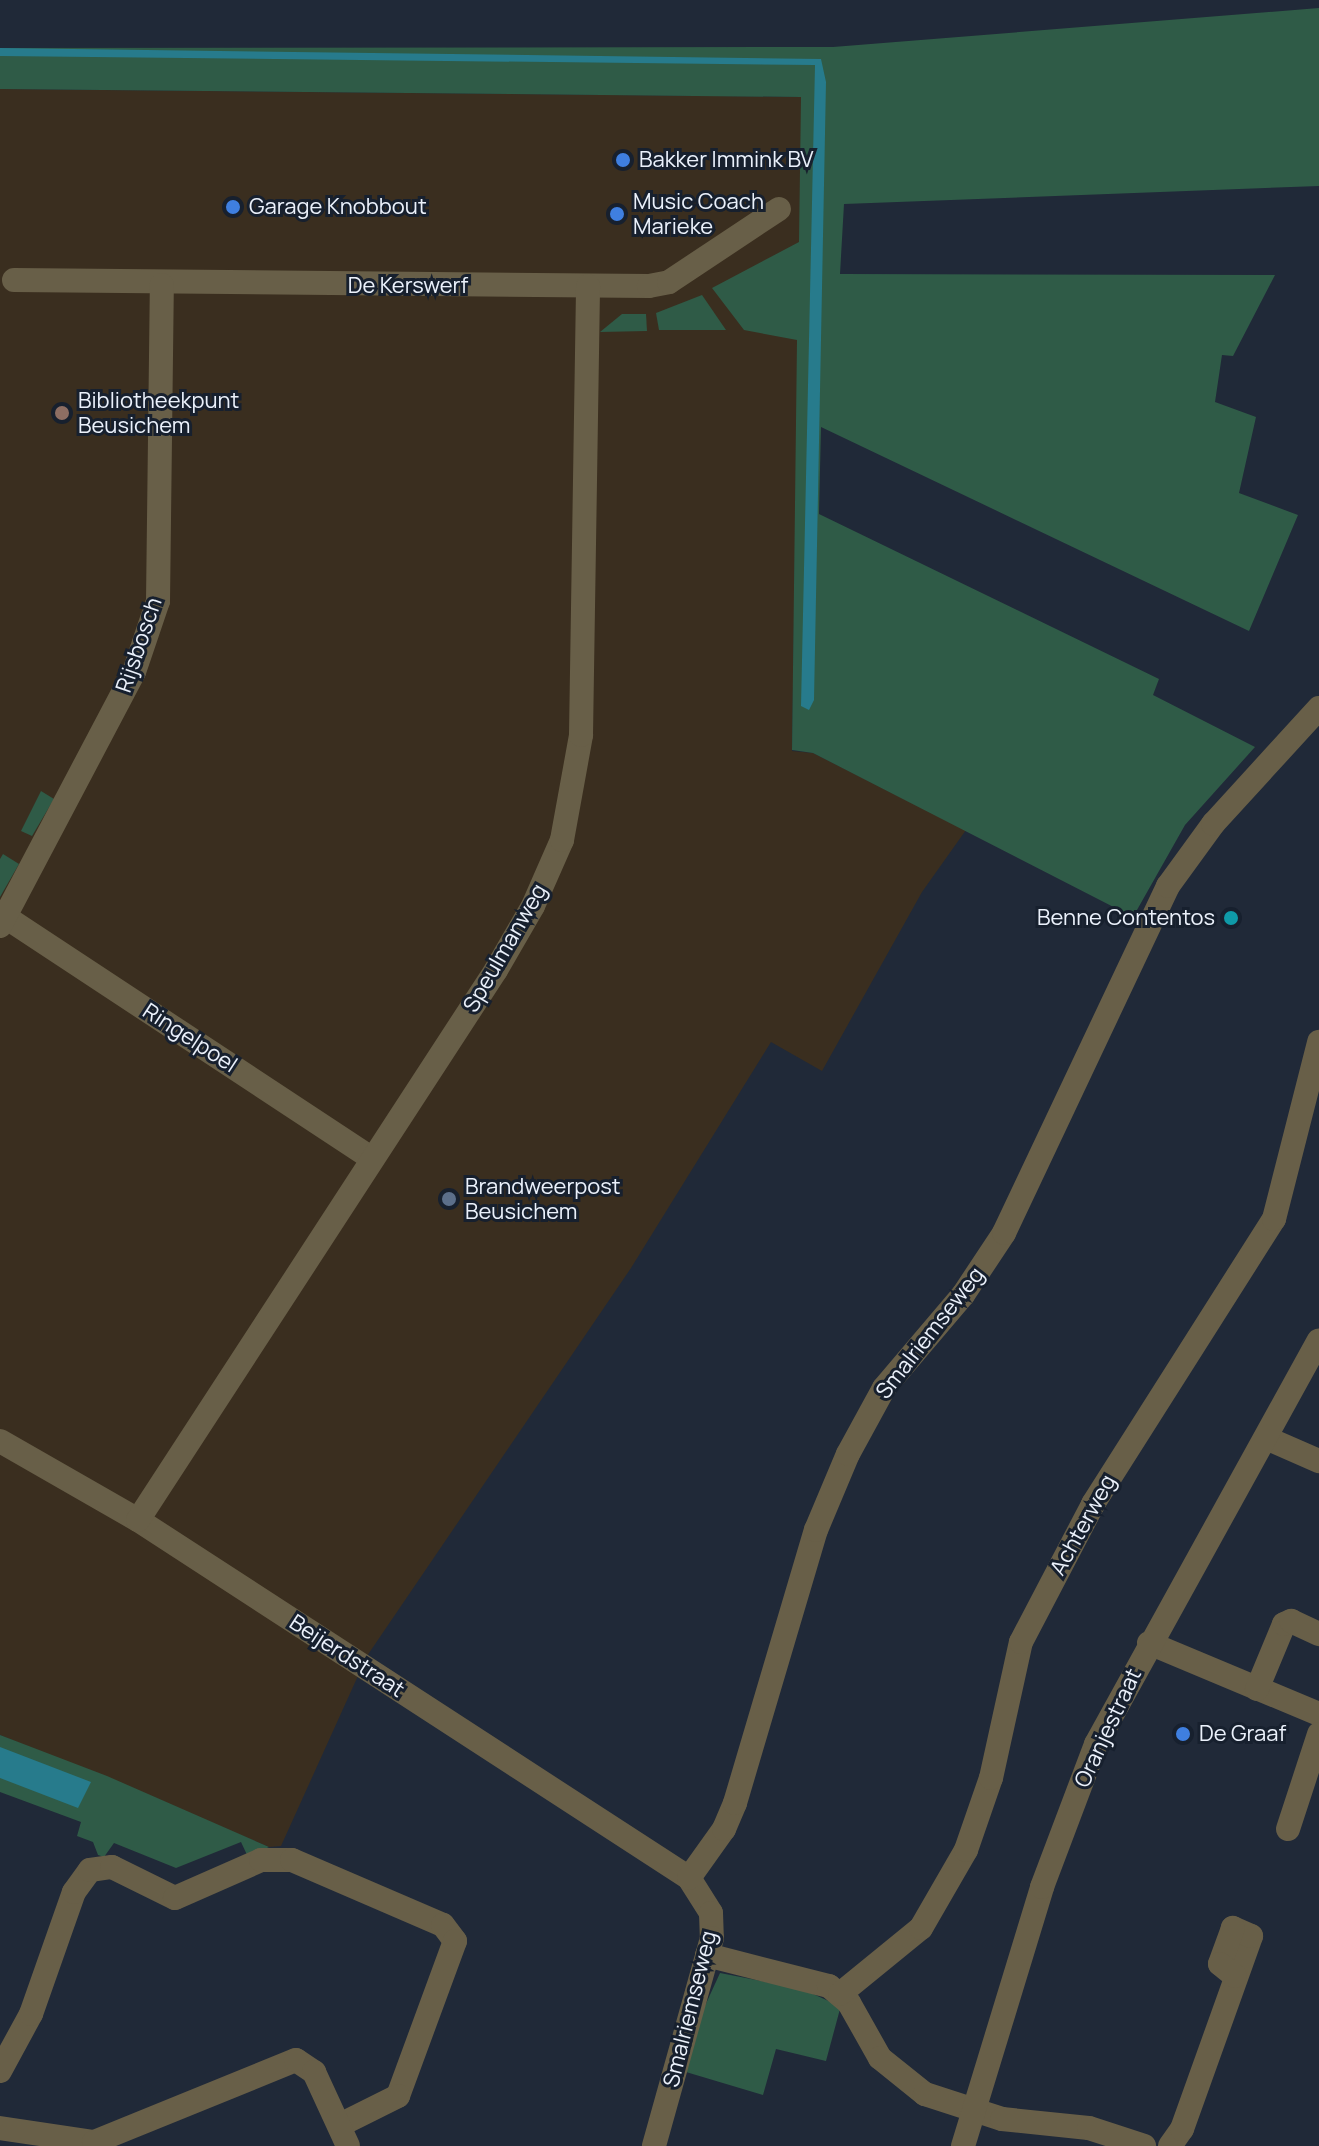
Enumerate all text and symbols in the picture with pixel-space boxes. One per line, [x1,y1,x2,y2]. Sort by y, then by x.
place label: Bakker Immink BV [639,147,814,173]
marker: Bakker Immink BV [614,151,632,169]
place label: Music Coach Marieke [633,188,764,240]
place label: Garage Knobbout [249,194,427,220]
marker: Garage Knobbout [224,198,242,216]
marker: Music Coach Marieke [608,205,626,223]
street label: De Kerswerf [348,273,468,299]
place label: Bibliotheekpunt Beusichem [78,387,239,438]
marker: Bibliotheekpunt Beusichem [53,404,71,422]
street label: Rijsbosch [110,594,168,696]
street label: Speulmanweg [458,879,552,1017]
place label: Benne Contentos [1037,905,1215,931]
marker: Benne Contentos [1222,909,1240,927]
street label: Ringelpoel [138,998,242,1078]
place label: Brandweerpost Beusichem [465,1173,621,1224]
marker: Brandweerpost Beusichem [440,1190,458,1208]
street label: Smalriemseweg [870,1262,990,1404]
street label: Achterweg [1045,1470,1121,1580]
street label: Beijerdstraat [285,1609,409,1703]
street label: Oranjestraat [1069,1664,1147,1792]
place label: De Graaf [1199,1721,1286,1747]
marker: De Graaf [1174,1725,1192,1743]
street label: Smalriemseweg [658,1928,722,2090]

